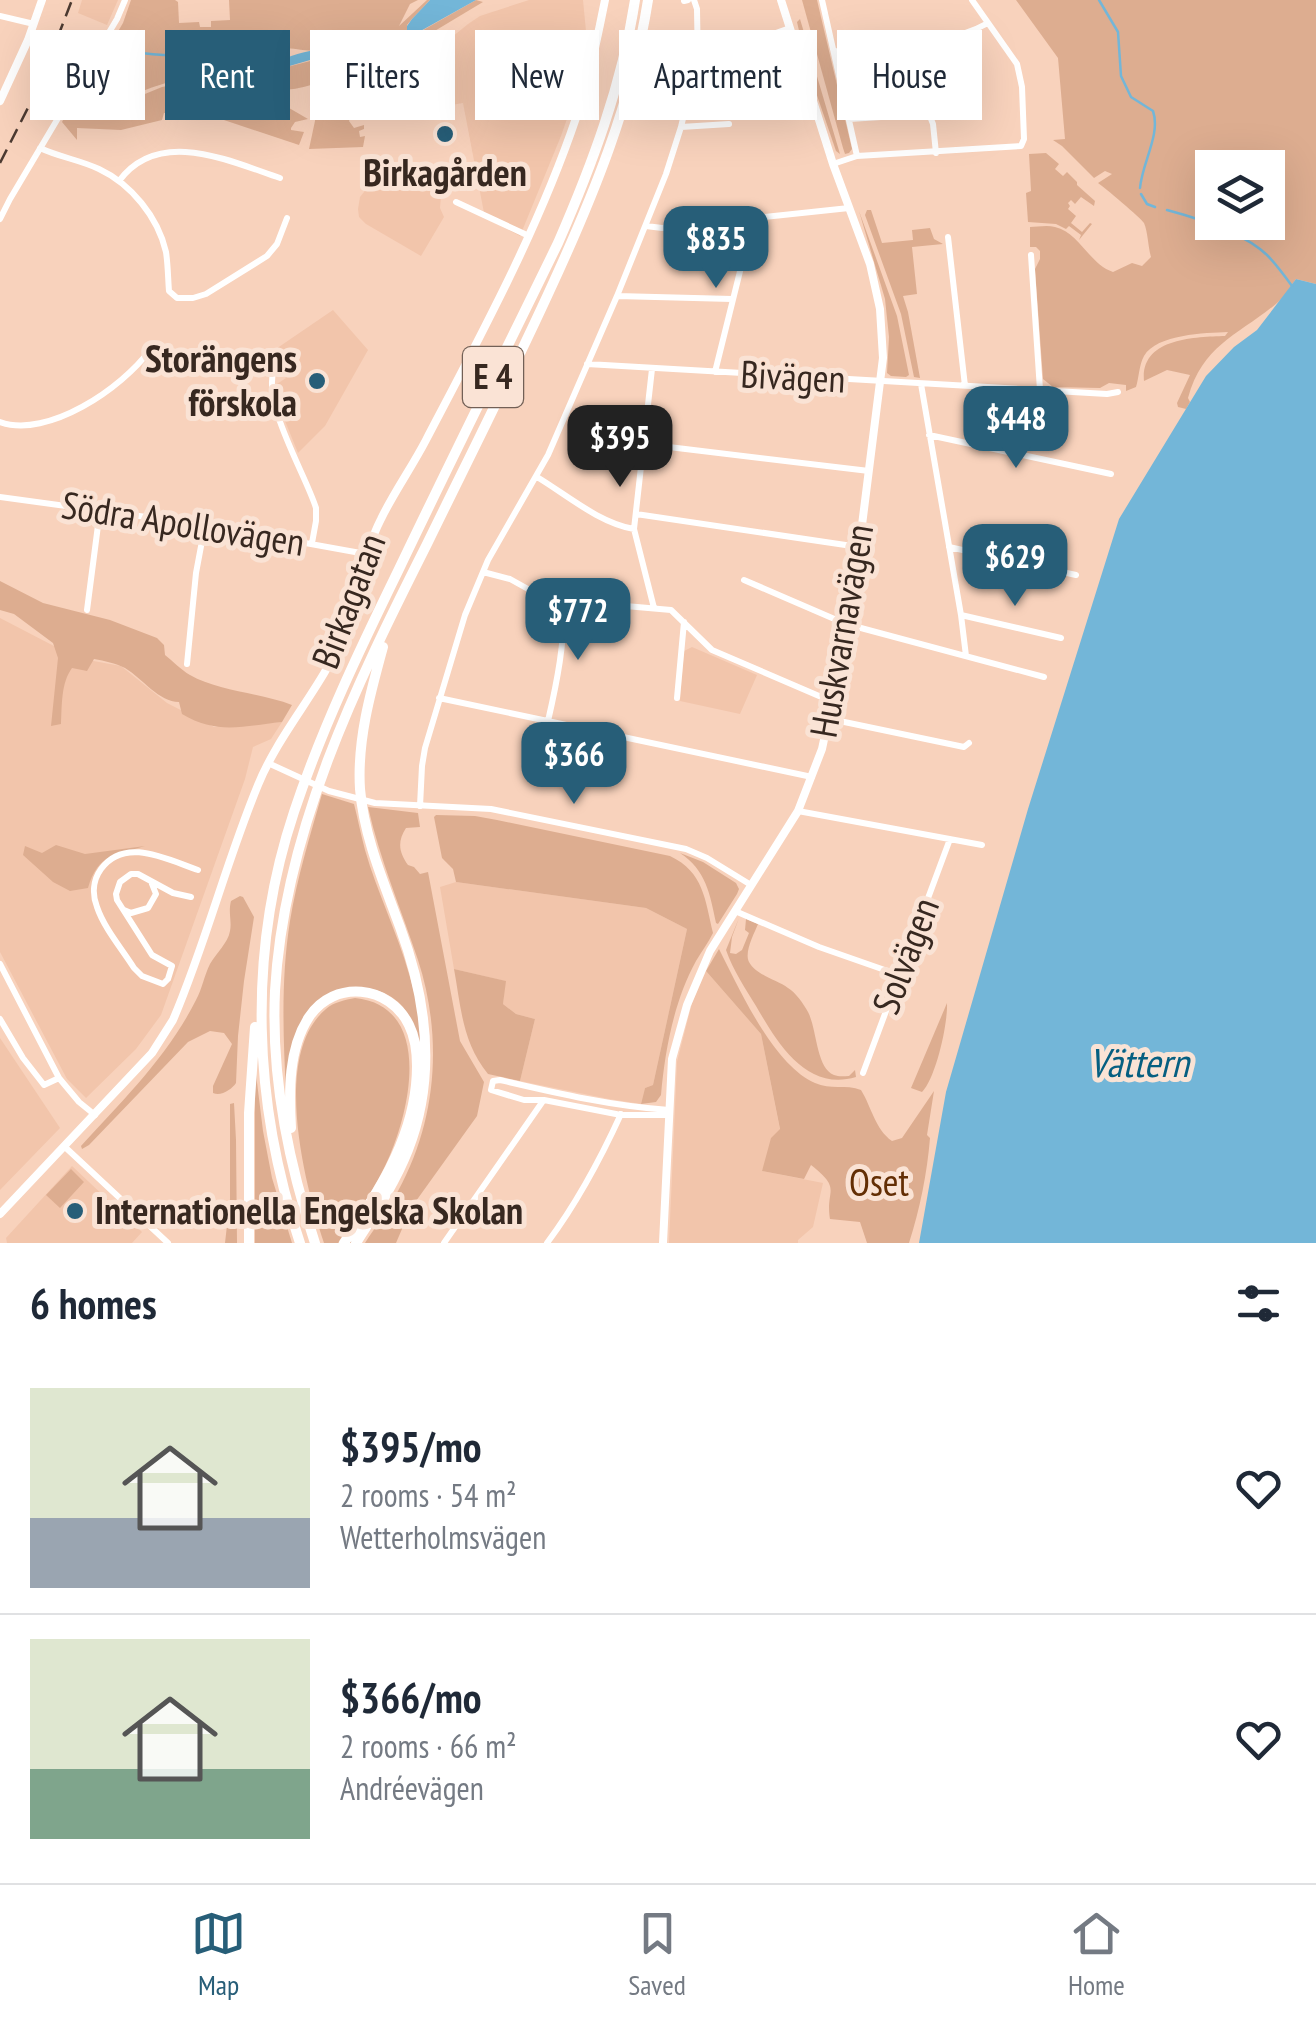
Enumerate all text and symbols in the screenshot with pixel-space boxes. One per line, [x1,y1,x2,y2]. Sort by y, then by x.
chip: Buy [30,30,145,120]
chip: Rent [165,30,290,120]
chip: Filters [310,30,455,120]
chip: New [475,30,599,120]
chip: Apartment [619,30,817,120]
chip: House [837,30,982,120]
marker: Birkagården [434,123,456,145]
place label: Birkagården [363,147,527,196]
map controls [1195,150,1285,240]
button: layers [1195,150,1285,240]
pin: $835 [657,206,775,291]
text: $835 [685,217,747,259]
place label: Storängens förskola [145,333,297,426]
road number: E 4 [463,347,523,407]
street label: Bivägen [739,348,847,403]
marker: Storängens förskola [306,370,328,392]
pin: $448 [957,386,1075,471]
text: $448 [985,397,1047,439]
pin: $395 [561,405,679,490]
text: $395 [589,416,651,458]
street label: Södra Apollovägen [58,479,308,566]
street label: Huskvarnavägen [798,520,883,741]
pin: $629 [956,524,1074,609]
street label: Birkagatan [300,526,396,675]
text: $629 [984,535,1046,577]
pin: $772 [519,578,637,663]
text: $772 [547,589,609,631]
pin: $366 [515,722,633,807]
text: $366 [543,733,605,775]
street label: Solvägen [860,891,949,1020]
water label: Vättern [1089,1036,1191,1088]
park label: Oset [849,1157,909,1206]
place label: Internationella Engelska Skolan [95,1185,523,1234]
marker: Internationella Engelska Skolan [64,1200,86,1222]
text: 6 homes [30,1276,157,1331]
icon: filters [1231,1276,1286,1331]
text: $395/mo [340,1419,482,1474]
icon: home [110,1428,230,1548]
icon: heart [1231,1461,1286,1516]
text: 2 rooms · 54 m² [340,1474,517,1516]
text: Wetterholmsvägen [340,1516,546,1558]
text: $366/mo [340,1670,482,1725]
icon: home [110,1679,230,1799]
icon: heart [1231,1712,1286,1767]
text: 2 rooms · 66 m² [340,1725,517,1767]
text: Andréevägen [340,1767,484,1809]
tab: Map [191,1906,246,2003]
tab: Saved [628,1906,686,2003]
tab: Home [1068,1906,1125,2003]

